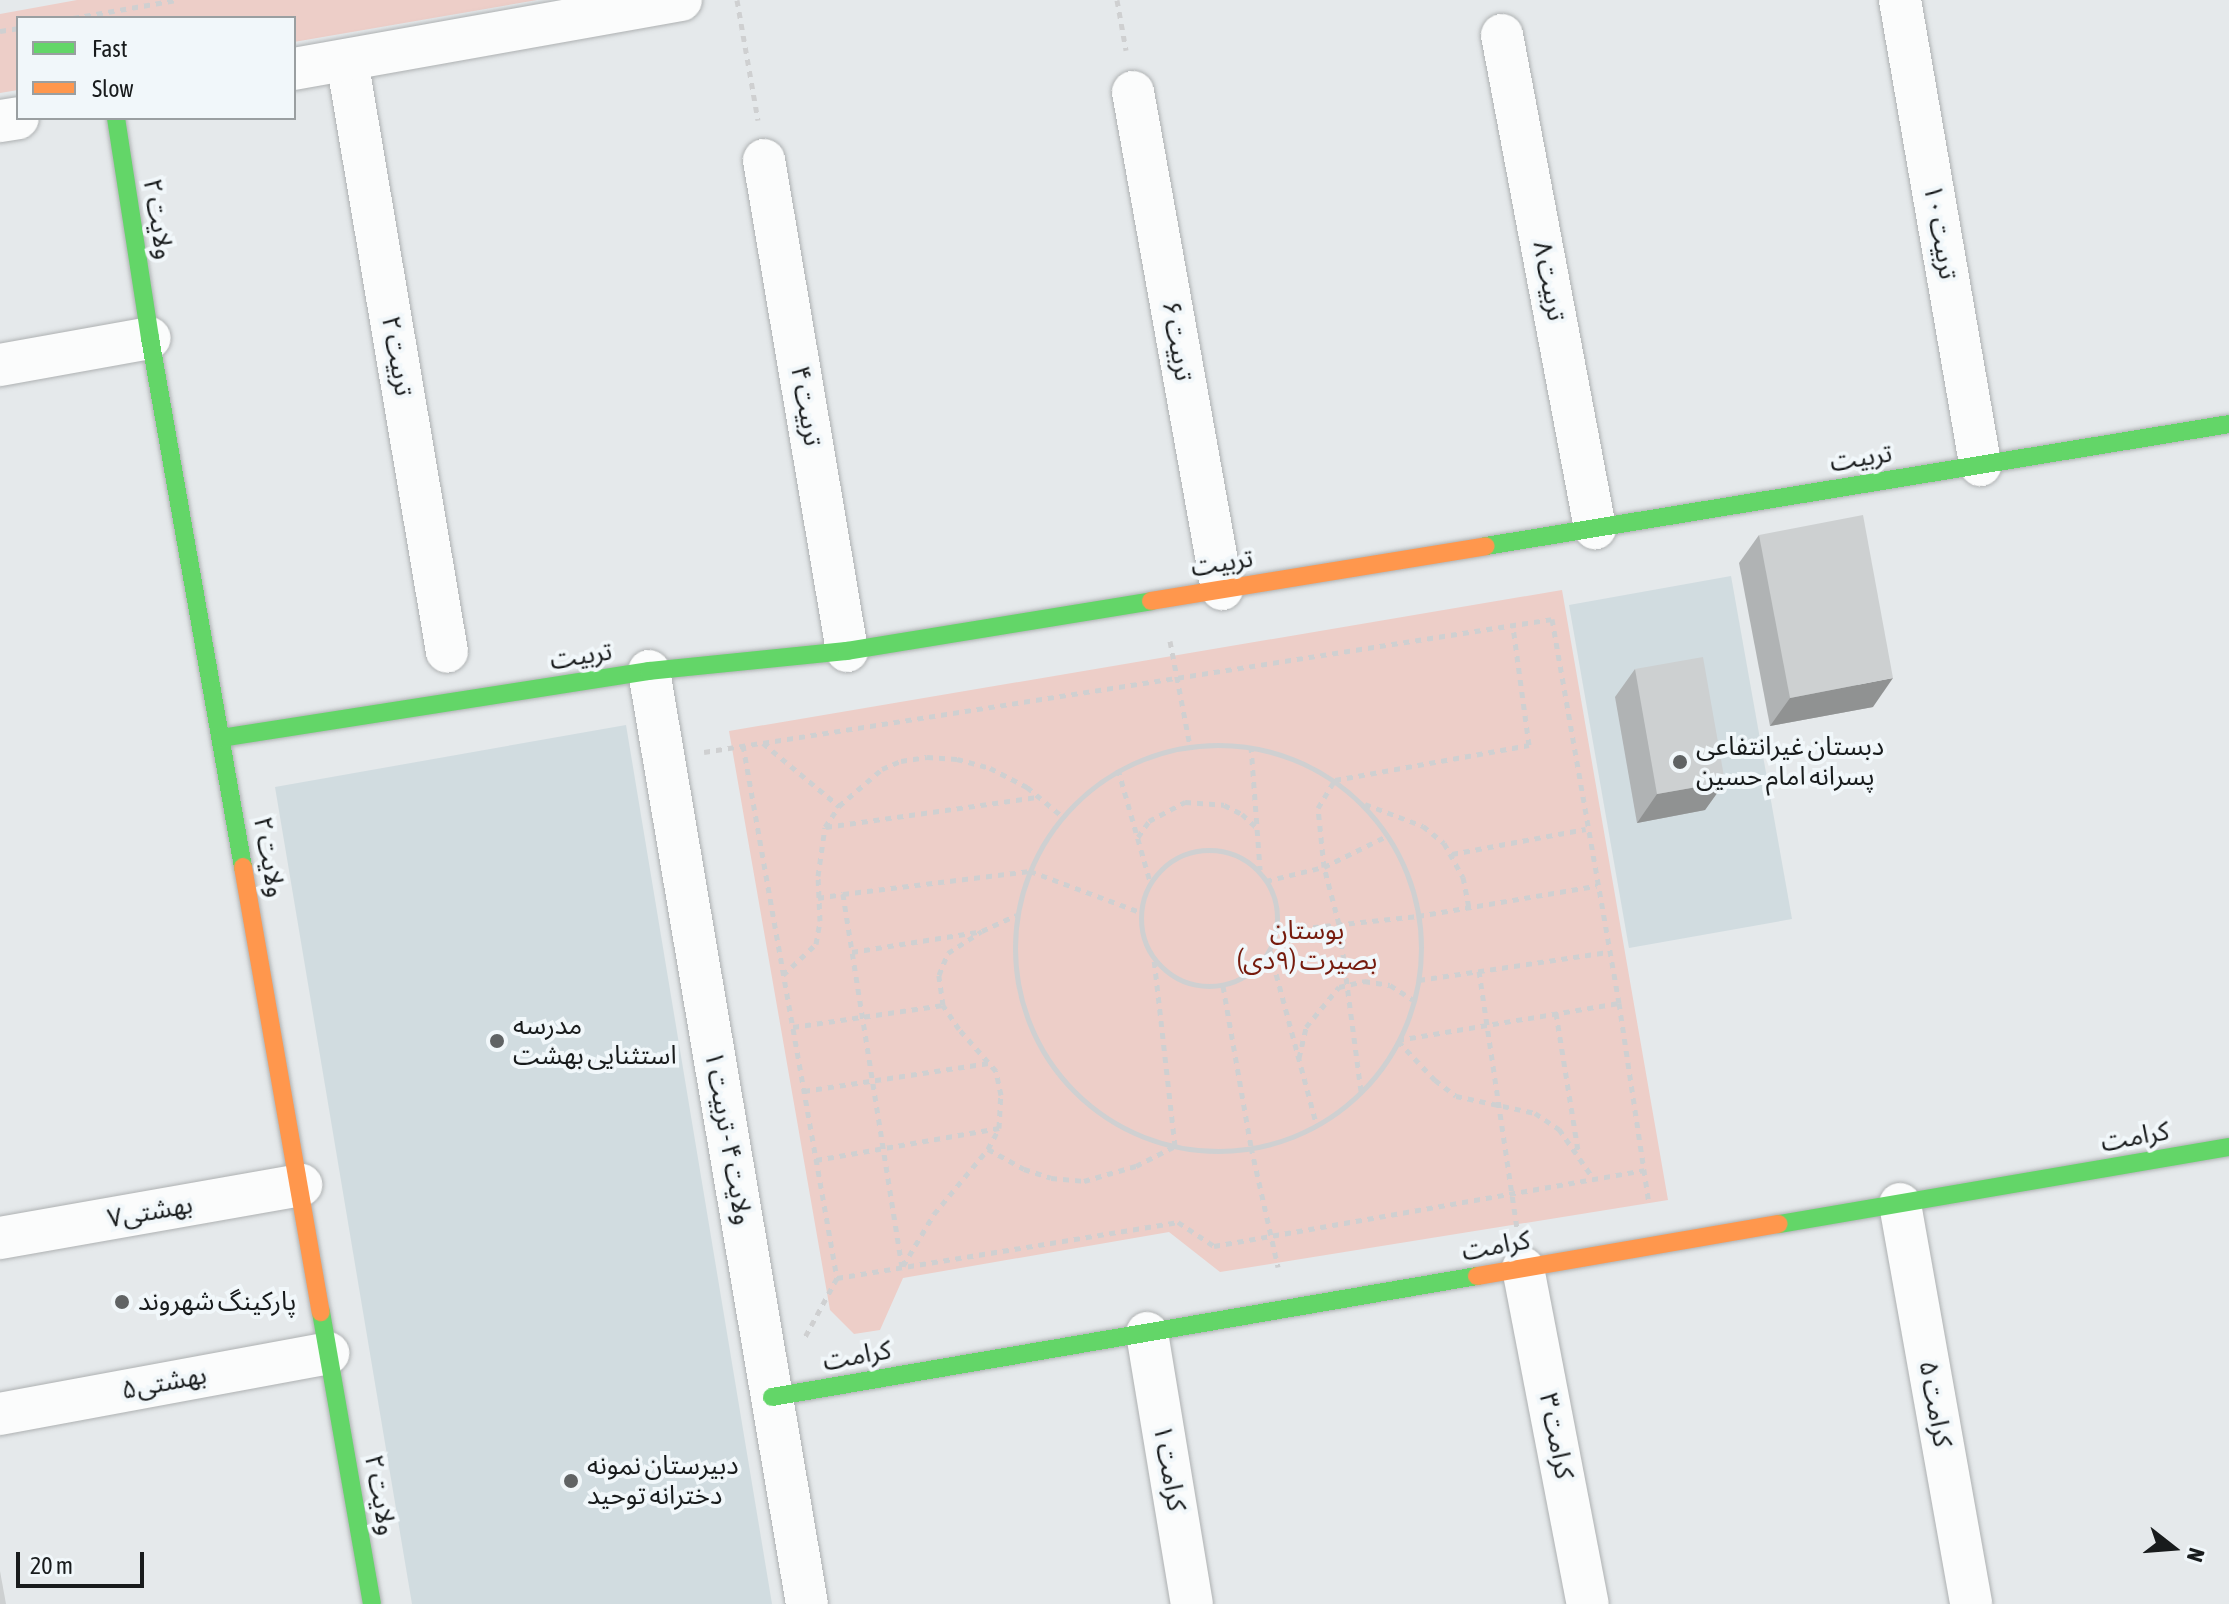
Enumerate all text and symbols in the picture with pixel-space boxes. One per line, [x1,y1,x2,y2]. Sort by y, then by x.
legend [16,16,296,120]
text: Fast [92,35,128,62]
text: Slow [92,75,134,102]
street label: ولایت ۲ [136,176,180,262]
street label: تربیت ۱۰ [1916,182,1964,282]
street label: تربیت ۸ [1526,238,1572,324]
street label: تربیت ۶ [1155,298,1199,384]
street label: تربیت ۲ [375,313,419,399]
street label: تربیت ۴ [784,363,828,449]
street label: تربیت [1828,438,1894,478]
street label: تربیت [1189,543,1255,583]
street label: تربیت [548,636,614,676]
place label: دبستان غیرانتفاعی پسرانه امام حسین [1696,731,1884,792]
marker: دبستان غیرانتفاعی پسرانه امام حسین [1671,753,1689,771]
street label: ولایت ۲ [247,814,291,900]
park label: بوستان بصیرت (۹دی) [1237,915,1377,976]
place label: مدرسه استثنایی بهشت [513,1010,677,1072]
marker: مدرسه استثنایی بهشت [488,1032,506,1050]
street label: ولایت ۴ - تربیت ۱ [697,1049,759,1227]
street label: کرامت [2099,1116,2171,1158]
street label: بهشتی۷ [105,1189,195,1235]
street label: کرامت [1460,1225,1532,1267]
place label: پارکینگ شهروند [138,1286,296,1318]
marker: پارکینگ شهروند [113,1293,131,1311]
street label: کرامت [821,1335,893,1377]
street label: کرامت ۵ [1912,1358,1958,1450]
street label: بهشتی۵ [119,1359,209,1407]
street label: کرامت ۳ [1532,1390,1580,1482]
street label: کرامت ۱ [1146,1422,1192,1514]
place label: دبیرستان نمونه دخترانه توحید [587,1450,739,1512]
street label: ولایت ۲ [358,1452,402,1538]
marker: دبیرستان نمونه دخترانه توحید [562,1472,580,1490]
north arrow [2133,1508,2213,1588]
scale bar [20,1536,148,1586]
text: N [2182,1545,2210,1565]
text: 20 m [30,1552,73,1579]

